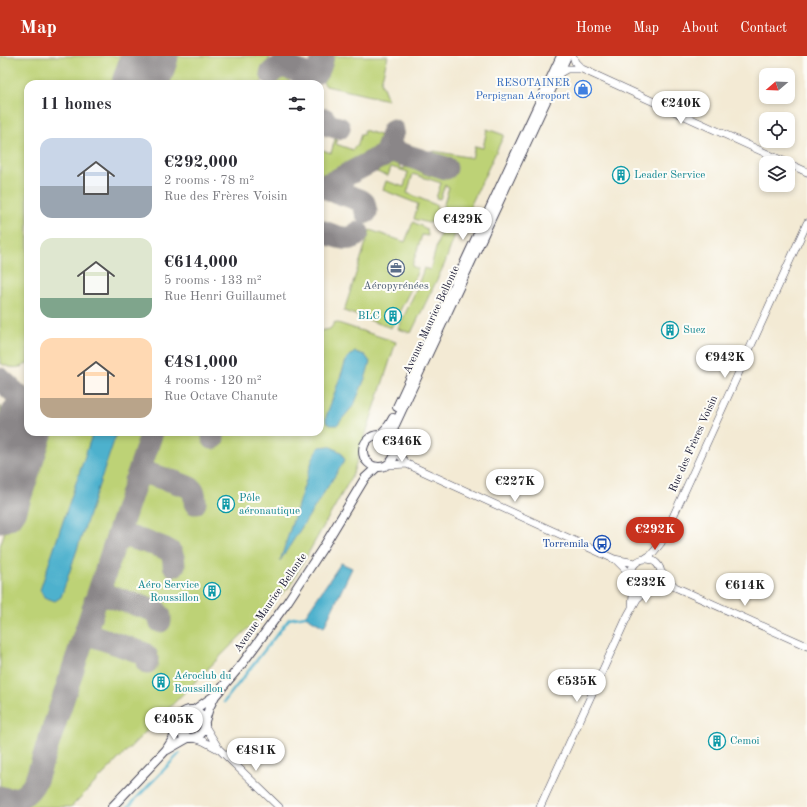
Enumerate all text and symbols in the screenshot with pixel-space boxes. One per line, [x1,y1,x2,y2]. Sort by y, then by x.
text: Map [20,19,57,38]
text: Home [576,21,611,35]
text: Map [633,21,659,35]
text: About [681,21,718,35]
text: Contact [740,21,787,35]
north arrow [759,68,795,104]
map controls [759,68,795,192]
place label: RESOTAINER Perpignan Aéroport [476,78,570,102]
shop icon: RESOTAINER Perpignan Aéroport [573,79,593,99]
pin: €240K [653,91,709,125]
icon: filters [286,93,308,115]
text: 11 homes [40,96,112,113]
text: €240K [661,97,701,110]
button: locate [759,112,795,148]
icon: home [72,154,120,202]
text: €292,000 [164,154,238,171]
button: layers [759,156,795,192]
building icon: Leader Service [611,165,631,185]
place label: Leader Service [634,170,705,181]
text: 2 rooms · 78 m² [164,174,254,187]
text: Rue des Frères Voisin [164,190,288,203]
pin: €429K [435,207,491,241]
text: €429K [443,213,483,226]
icon: home [72,254,120,302]
text: €614,000 [164,254,238,271]
office icon: Aéropyrénées [386,258,406,278]
street label: Avenue Maurice Bellonte [402,264,462,376]
text: 5 rooms · 133 m² [164,274,262,287]
place label: Aéropyrénées [363,281,429,292]
text: Rue Henri Guillaumet [164,290,287,303]
building icon: BLC [383,306,403,326]
place label: BLC [358,311,380,322]
building icon: Suez [660,320,680,340]
place label: Suez [683,325,706,336]
pin: €942K [697,345,753,379]
text: €942K [705,351,745,364]
icon: home [72,354,120,402]
text: €481,000 [164,354,238,371]
text: 4 rooms · 120 m² [164,374,262,387]
text: Rue Octave Chanute [164,390,278,403]
street label: Rue des Frères Voisin [668,394,720,494]
pin: €346K [374,429,430,463]
text: €346K [382,435,422,448]
pin: €227K [487,469,543,503]
text: €227K [495,475,535,488]
place label: Pôle aéronautique [239,493,300,517]
building icon: Pôle aéronautique [216,494,236,514]
pin: €292K [627,517,683,551]
text: €292K [635,523,675,536]
bus stop icon: Torremila [592,534,612,554]
place label: Torremila [542,539,590,550]
street label: Avenue Maurice Bellonte [233,552,309,654]
pin: €232K [618,570,674,604]
pin: €614K [717,573,773,607]
text: €232K [626,576,666,589]
text: €614K [725,579,765,592]
place label: Aéro Service Roussillon [137,580,199,604]
building icon: Aéro Service Roussillon [202,581,222,601]
pin: €535K [549,669,605,703]
place label: Aéroclub du Roussillon [174,671,232,695]
building icon: Aéroclub du Roussillon [151,672,171,692]
text: €535K [557,675,597,688]
pin: €405K [146,707,202,741]
text: €405K [154,713,194,726]
building icon: Cemoi [707,731,727,751]
place label: Cemoi [730,736,760,747]
pin: €481K [228,738,284,772]
text: €481K [236,744,276,757]

